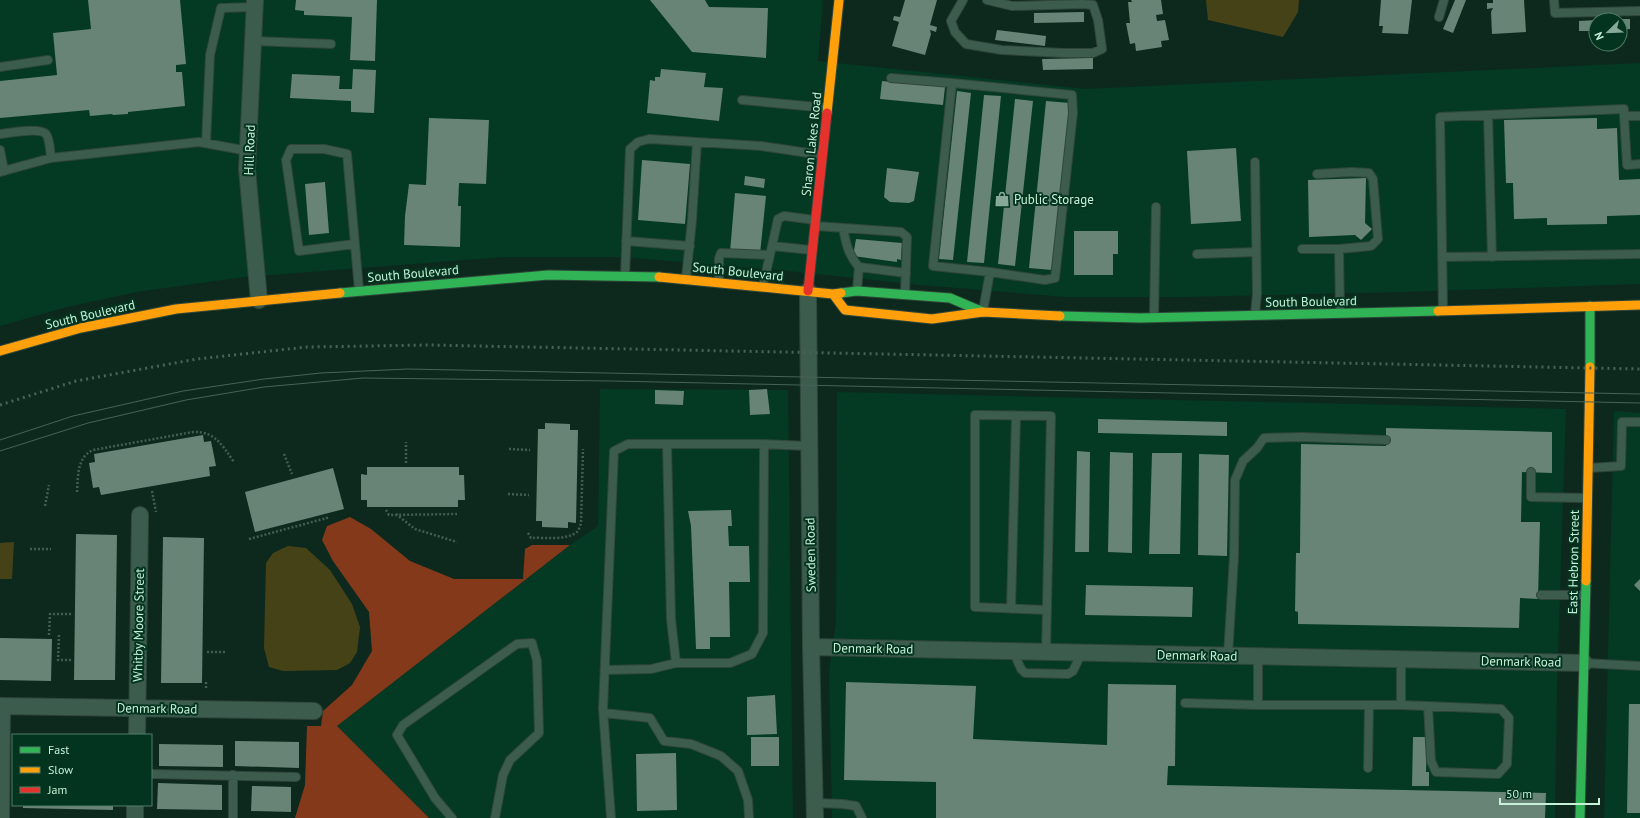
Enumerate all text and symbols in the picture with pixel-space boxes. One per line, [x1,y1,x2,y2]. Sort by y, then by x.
north arrow [1588,12,1628,52]
text: N [1591,30,1607,42]
street label: Sharon Lakes Road [798,91,825,197]
street label: Hill Road [240,124,259,176]
shop icon: Public Storage [993,190,1011,208]
place label: Public Storage [1014,191,1094,208]
street label: South Boulevard [691,258,784,285]
street label: South Boulevard [367,261,459,286]
street label: South Boulevard [1265,292,1357,311]
street label: South Boulevard [44,296,137,333]
street label: East Hebron Street [1564,509,1583,614]
street label: Sweden Road [801,518,820,592]
street label: Whitby Moore Street [129,567,148,682]
street label: Denmark Road [833,639,913,658]
street label: Denmark Road [1157,646,1237,665]
street label: Denmark Road [1481,652,1561,671]
street label: Denmark Road [117,699,197,718]
legend [12,734,152,806]
text: Fast [48,742,69,757]
text: Slow [48,762,73,777]
scale bar [1500,780,1599,806]
text: Jam [47,782,67,797]
text: 50 m [1506,786,1532,801]

